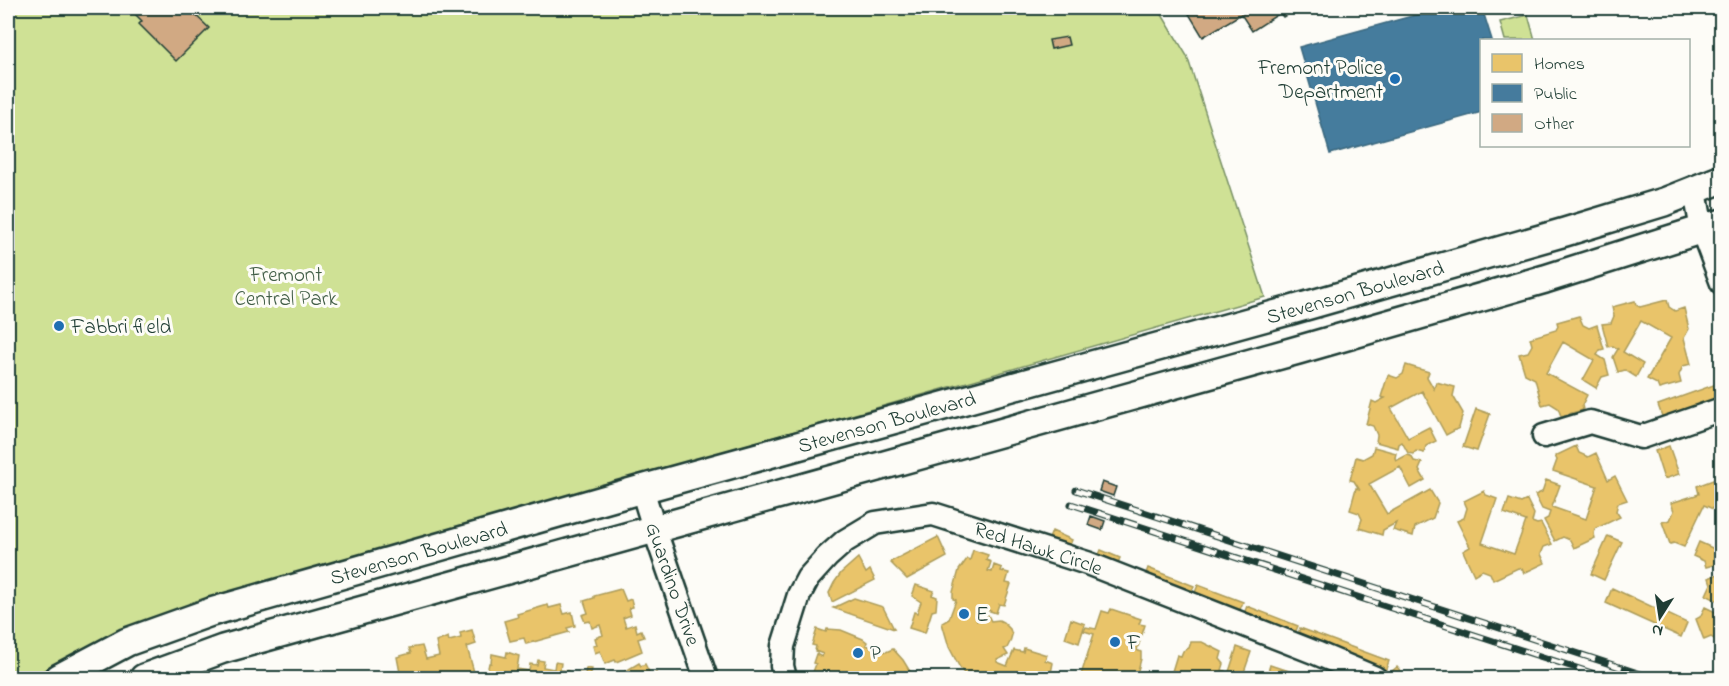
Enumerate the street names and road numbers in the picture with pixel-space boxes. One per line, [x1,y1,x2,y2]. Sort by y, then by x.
street label: Stevenson Boulevard [1263,254,1448,333]
street label: Stevenson Boulevard [795,385,980,462]
street label: Stevenson Boulevard [327,515,512,594]
street label: Red Hawk Circle [970,515,1107,585]
street label: Guardino Drive [636,519,707,651]

